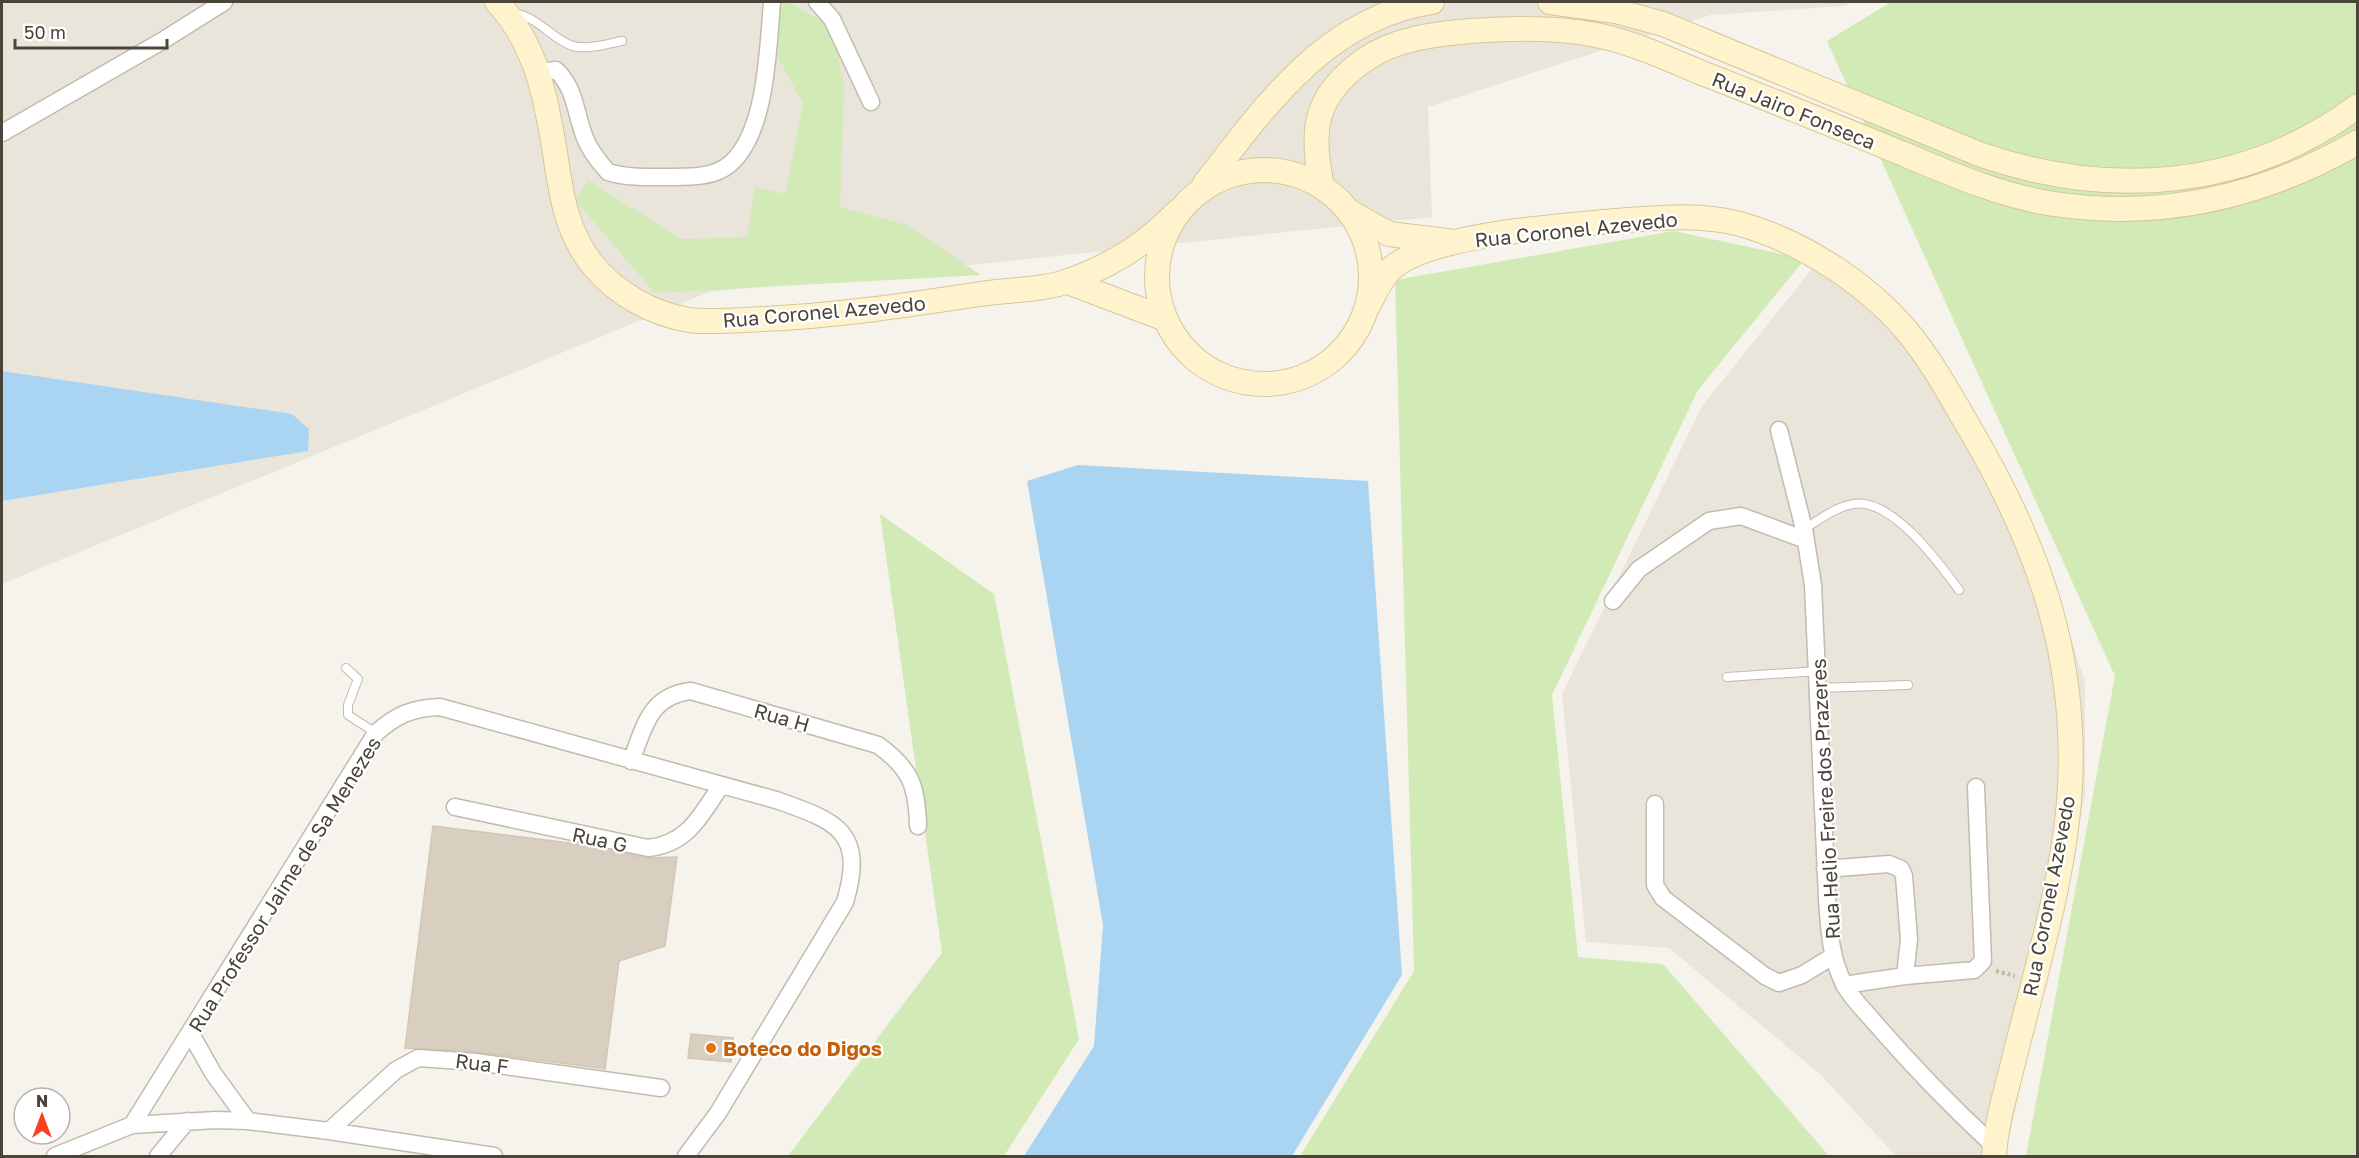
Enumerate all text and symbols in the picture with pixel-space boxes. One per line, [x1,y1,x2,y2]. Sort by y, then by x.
scale bar [15,12,166,50]
text: 50 m [24,21,66,43]
street label: Rua Jairo Fonseca [1709,66,1879,154]
street label: Rua Coronel Azevedo [1473,206,1679,252]
street label: Rua Coronel Azevedo [721,290,927,332]
street label: Rua Helio Freire dos Prazeres [1806,658,1844,940]
street label: Rua H [751,698,813,736]
street label: Rua Professor Jaime de Sa Menezes [183,732,385,1036]
street label: Rua Coronel Azevedo [2017,794,2079,998]
street label: Rua G [570,821,630,857]
place label: Boteco do Digos [723,1036,882,1060]
marker: Boteco do Digos [704,1041,718,1055]
street label: Rua F [454,1048,510,1078]
north arrow [12,1086,72,1146]
text: N [36,1091,48,1111]

